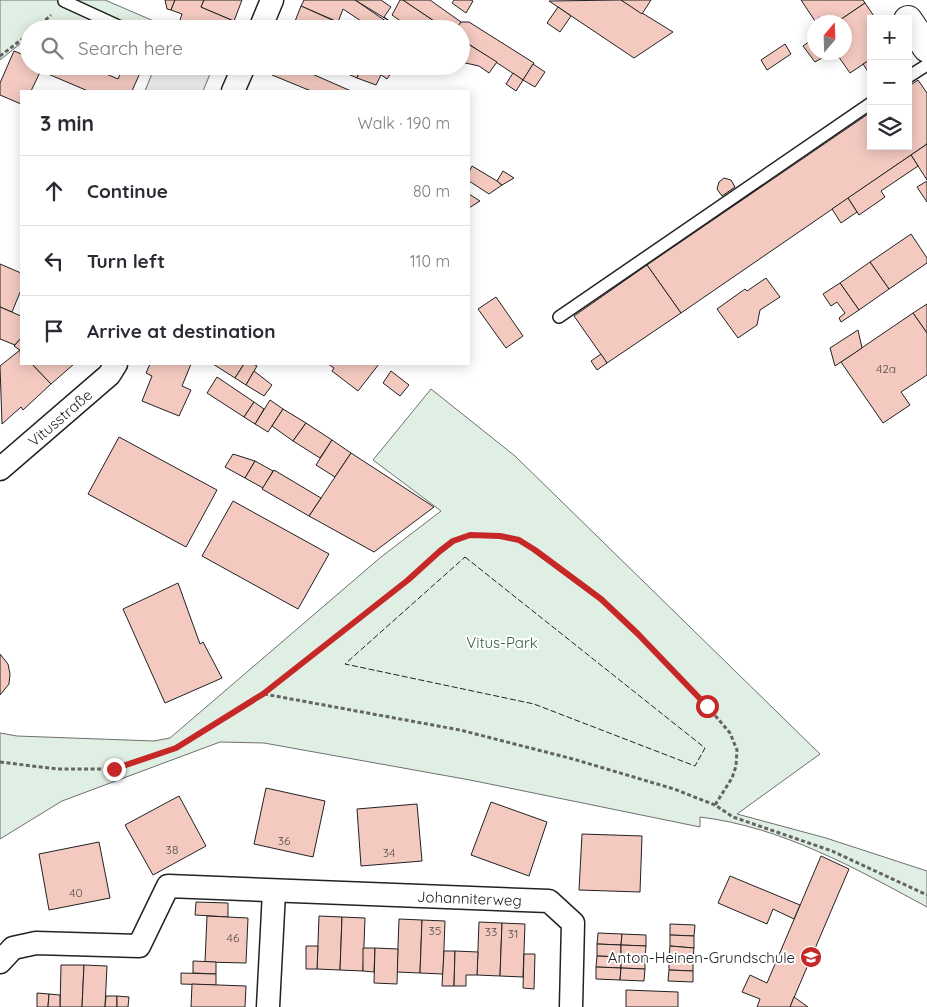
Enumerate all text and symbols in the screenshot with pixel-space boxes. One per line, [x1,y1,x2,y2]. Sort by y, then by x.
north arrow [807,15,852,60]
map controls [867,15,912,150]
button: + [867,15,912,60]
search box [20,20,470,75]
icon: search [38,34,66,62]
text: Search here [78,36,183,60]
button: − [867,60,912,105]
button: layers [867,105,912,150]
text: 3 min [40,110,94,136]
text: Walk · 190 m [358,113,450,133]
icon: ahead [40,177,68,205]
text: Continue [87,179,168,203]
text: 80 m [413,181,450,201]
icon: left [40,247,68,275]
text: Turn left [87,249,165,273]
text: 110 m [410,251,450,271]
icon: arrive [40,317,68,345]
text: Arrive at destination [87,319,276,343]
house number: 42a [876,361,896,376]
street label: Vitusstraße [24,385,96,450]
park label: Vitus-Park [466,633,538,652]
route start [696,695,719,718]
route end [103,758,126,781]
house number: 36 [278,833,291,848]
house number: 38 [166,842,178,857]
house number: 34 [383,845,395,860]
house number: 40 [69,885,83,900]
street label: Johanniterweg [417,886,522,909]
house number: 35 [429,923,441,938]
house number: 33 [485,924,497,939]
house number: 31 [508,926,518,941]
house number: 46 [227,930,240,945]
school or university icon: Anton-Heinen-Grundschule [799,945,823,969]
place label: Anton-Heinen-Grundschule [608,948,795,967]

